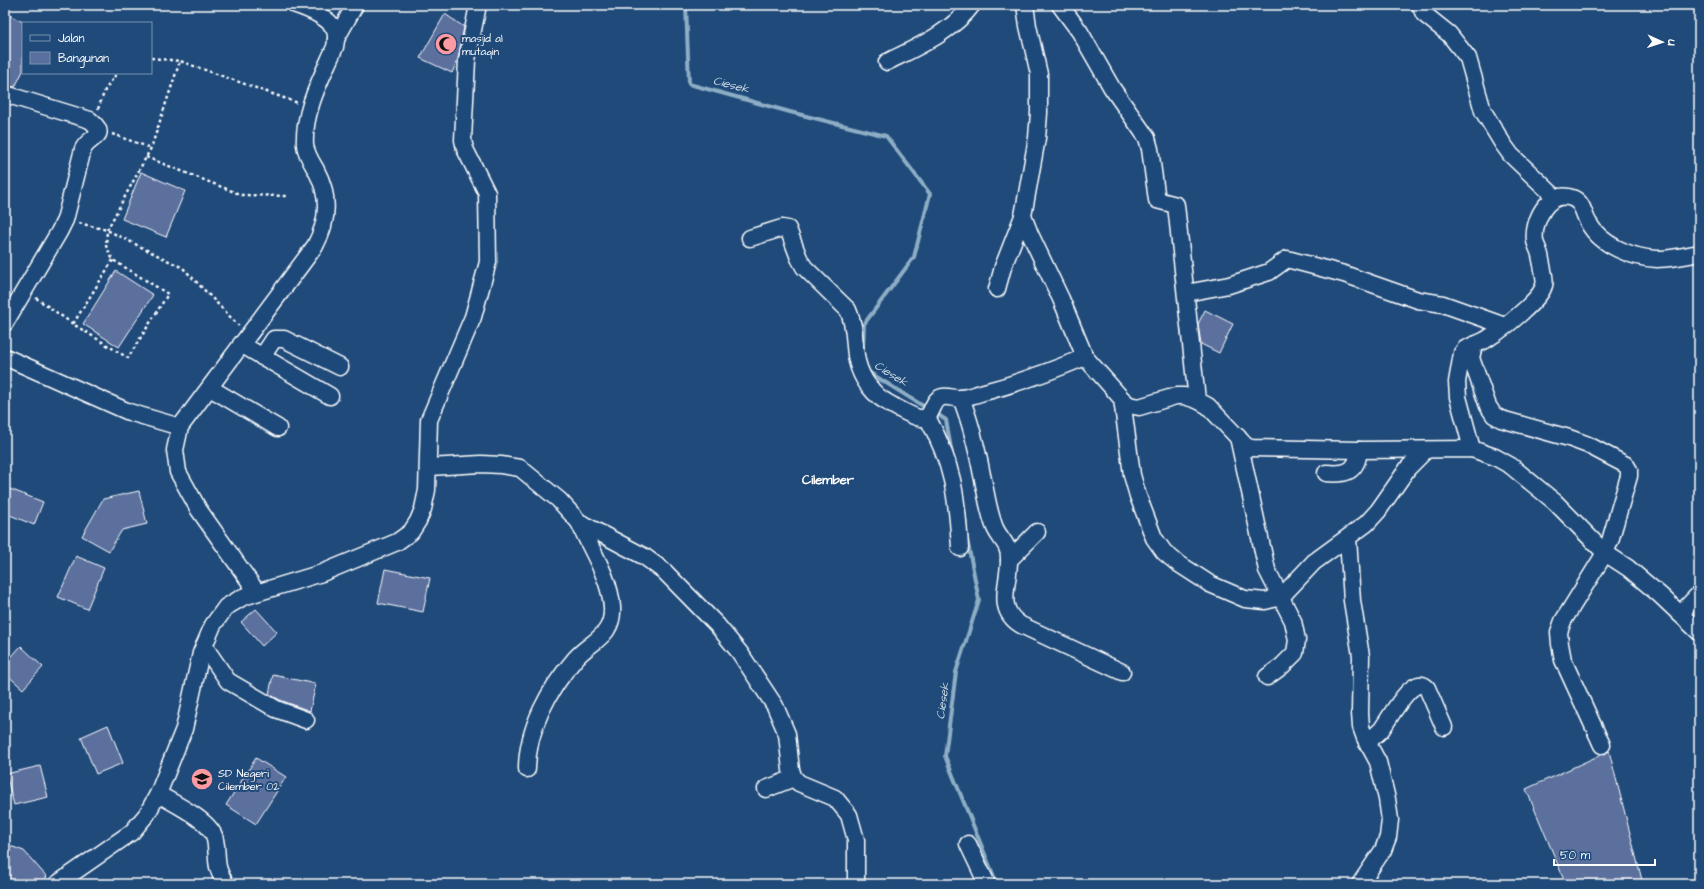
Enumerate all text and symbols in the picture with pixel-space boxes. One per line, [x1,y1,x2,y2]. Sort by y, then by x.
legend [22,22,152,74]
north arrow [1642,22,1682,62]
text: Jalan [58,30,84,47]
mosque icon: masjid al mutaqin [433,31,459,57]
place label: masjid al mutaqin [462,31,503,59]
text: U [1664,38,1679,46]
text: Bangunan [58,50,109,68]
water label: Ciesek [711,72,752,98]
water label: Ciesek [871,357,912,391]
district label: Cilember [802,471,855,489]
water label: Ciesek [932,681,954,720]
school or university icon: SD Negeri Cilember 02 [189,766,215,792]
place label: SD Negeri Cilember 02 [218,766,280,794]
scale bar [1554,841,1655,867]
text: 50 m [1560,847,1591,864]

